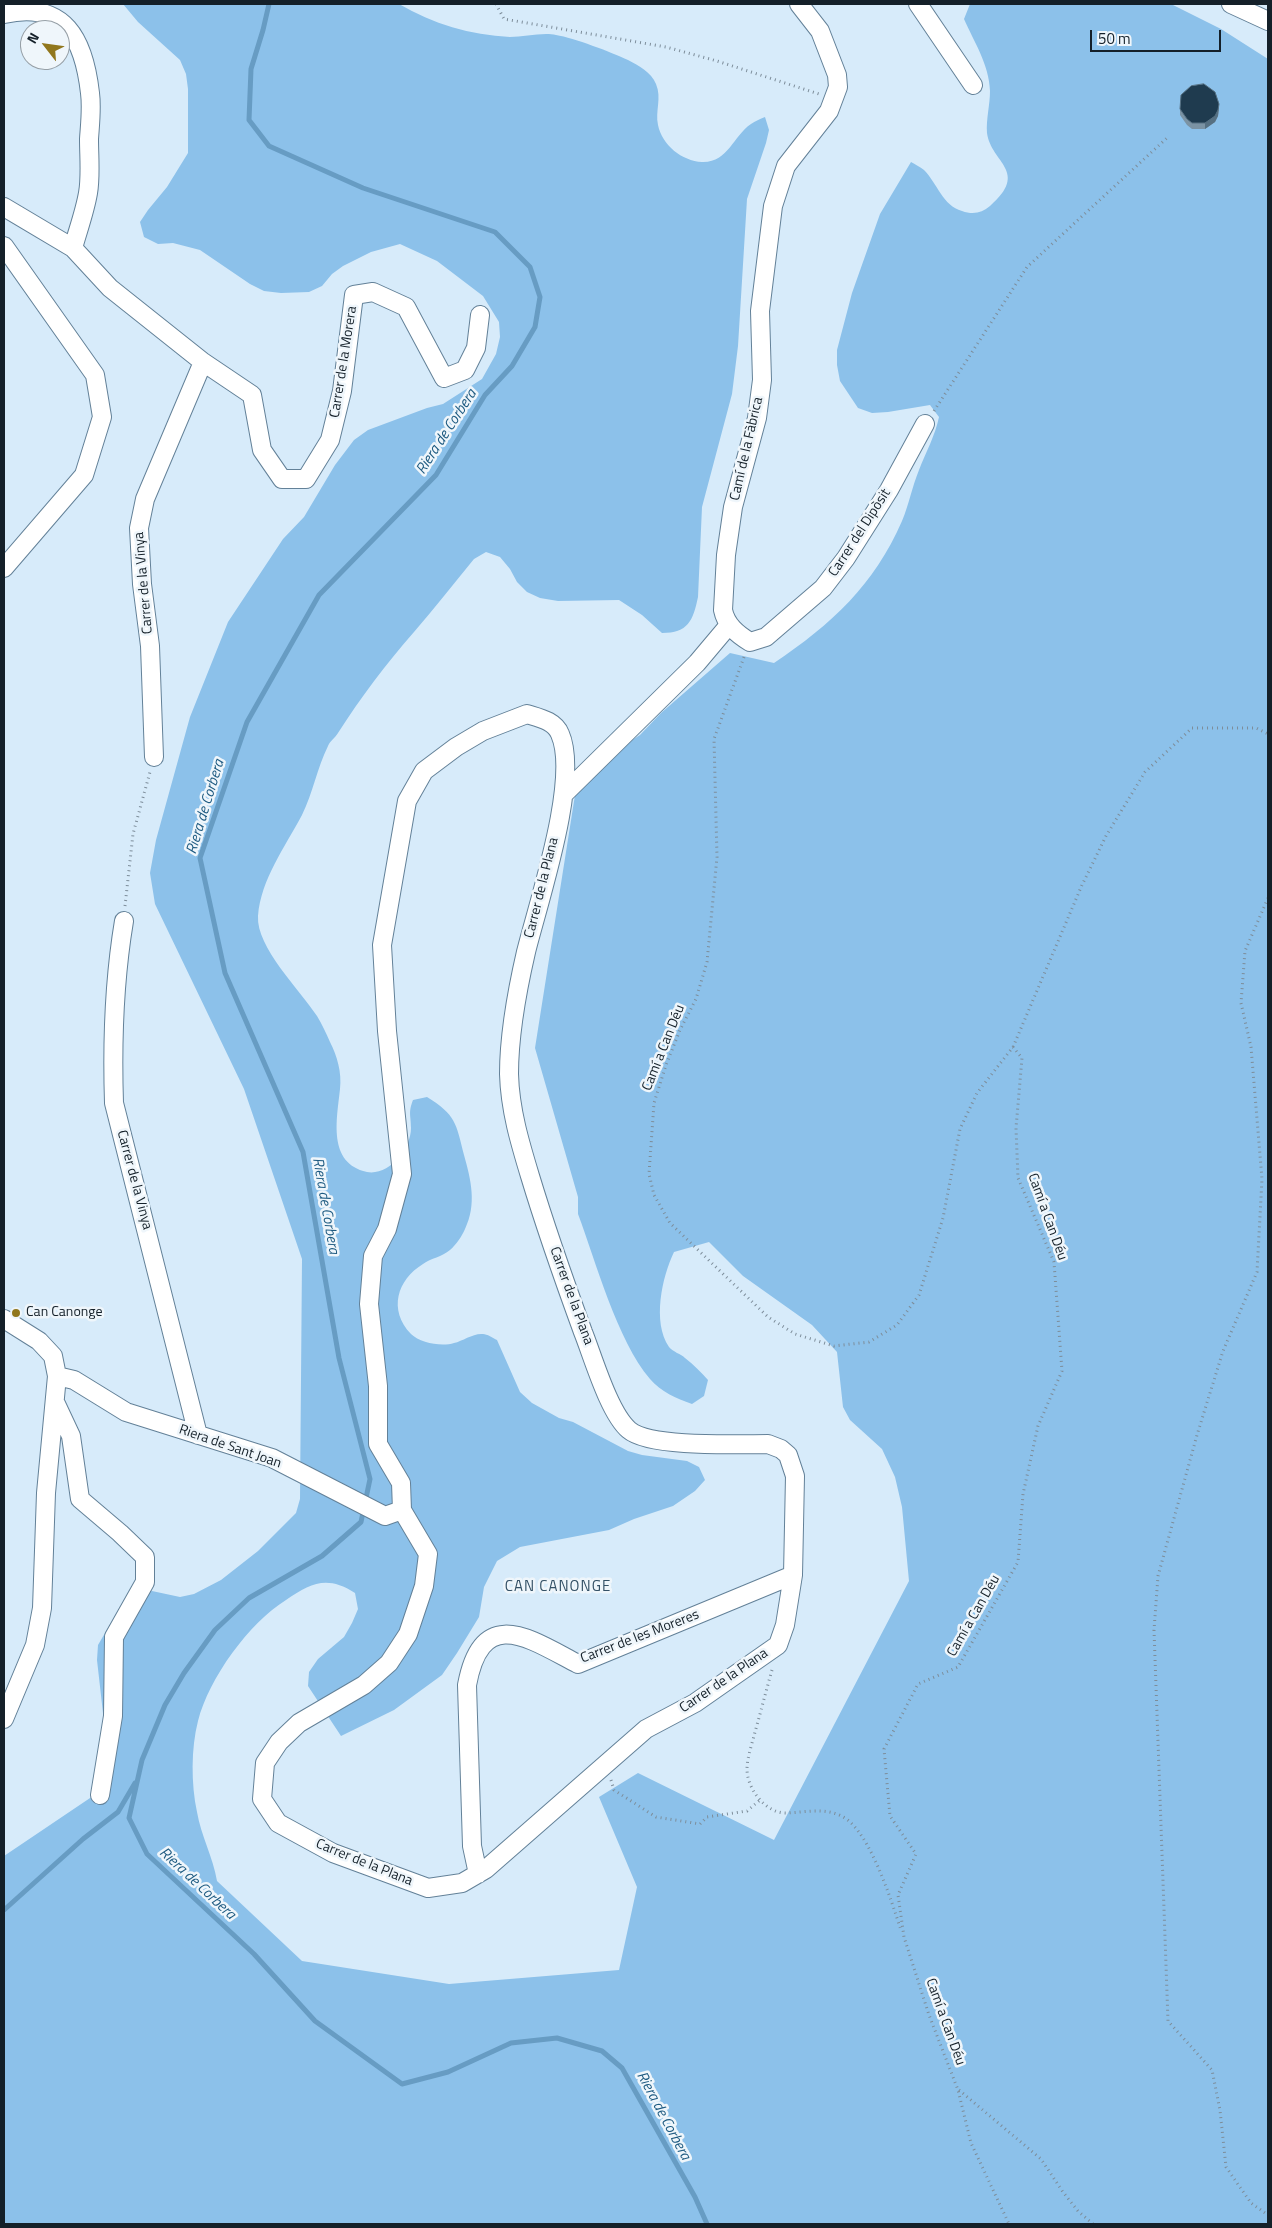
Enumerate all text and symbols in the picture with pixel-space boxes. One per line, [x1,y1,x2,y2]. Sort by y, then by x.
north arrow [20,20,70,70]
scale bar [1092,20,1223,52]
text: 50 m [1098,27,1131,50]
text: N [21,28,44,47]
street label: Carrer de la Morera [327,305,361,419]
water label: Riera de Corbera [413,386,481,478]
street label: Camí de la Fàbrica [727,396,767,502]
street label: Carrer del Dipòsit [825,486,895,580]
street label: Carrer de la Vinya [131,531,157,635]
water label: Riera de Corbera [183,758,229,856]
street label: Carrer de la Plana [521,836,563,940]
street label: Camí a Can Déu [639,1003,689,1093]
street label: Carrer de la Vinya [113,1128,155,1232]
water label: Riera de Corbera [308,1156,342,1256]
street label: Camí a Can Déu [1023,1171,1071,1263]
street label: Carrer de la Plana [545,1245,597,1347]
place label: Can Canonge [26,1305,103,1321]
marker: Can Canonge [10,1307,22,1319]
street label: Riera de Sant Joan [177,1422,283,1472]
street label: Camí a Can Déu [944,1572,1004,1660]
district label: CAN CANONGE [503,1578,613,1596]
street label: Carrer de les Moreres [578,1607,702,1667]
street label: Carrer de la Plana [677,1645,771,1717]
street label: Carrer de la Plana [313,1836,415,1890]
water label: Riera de Corbera [155,1844,239,1924]
street label: Camí a Can Déu [921,1976,969,2068]
water label: Riera de Corbera [632,2069,694,2163]

